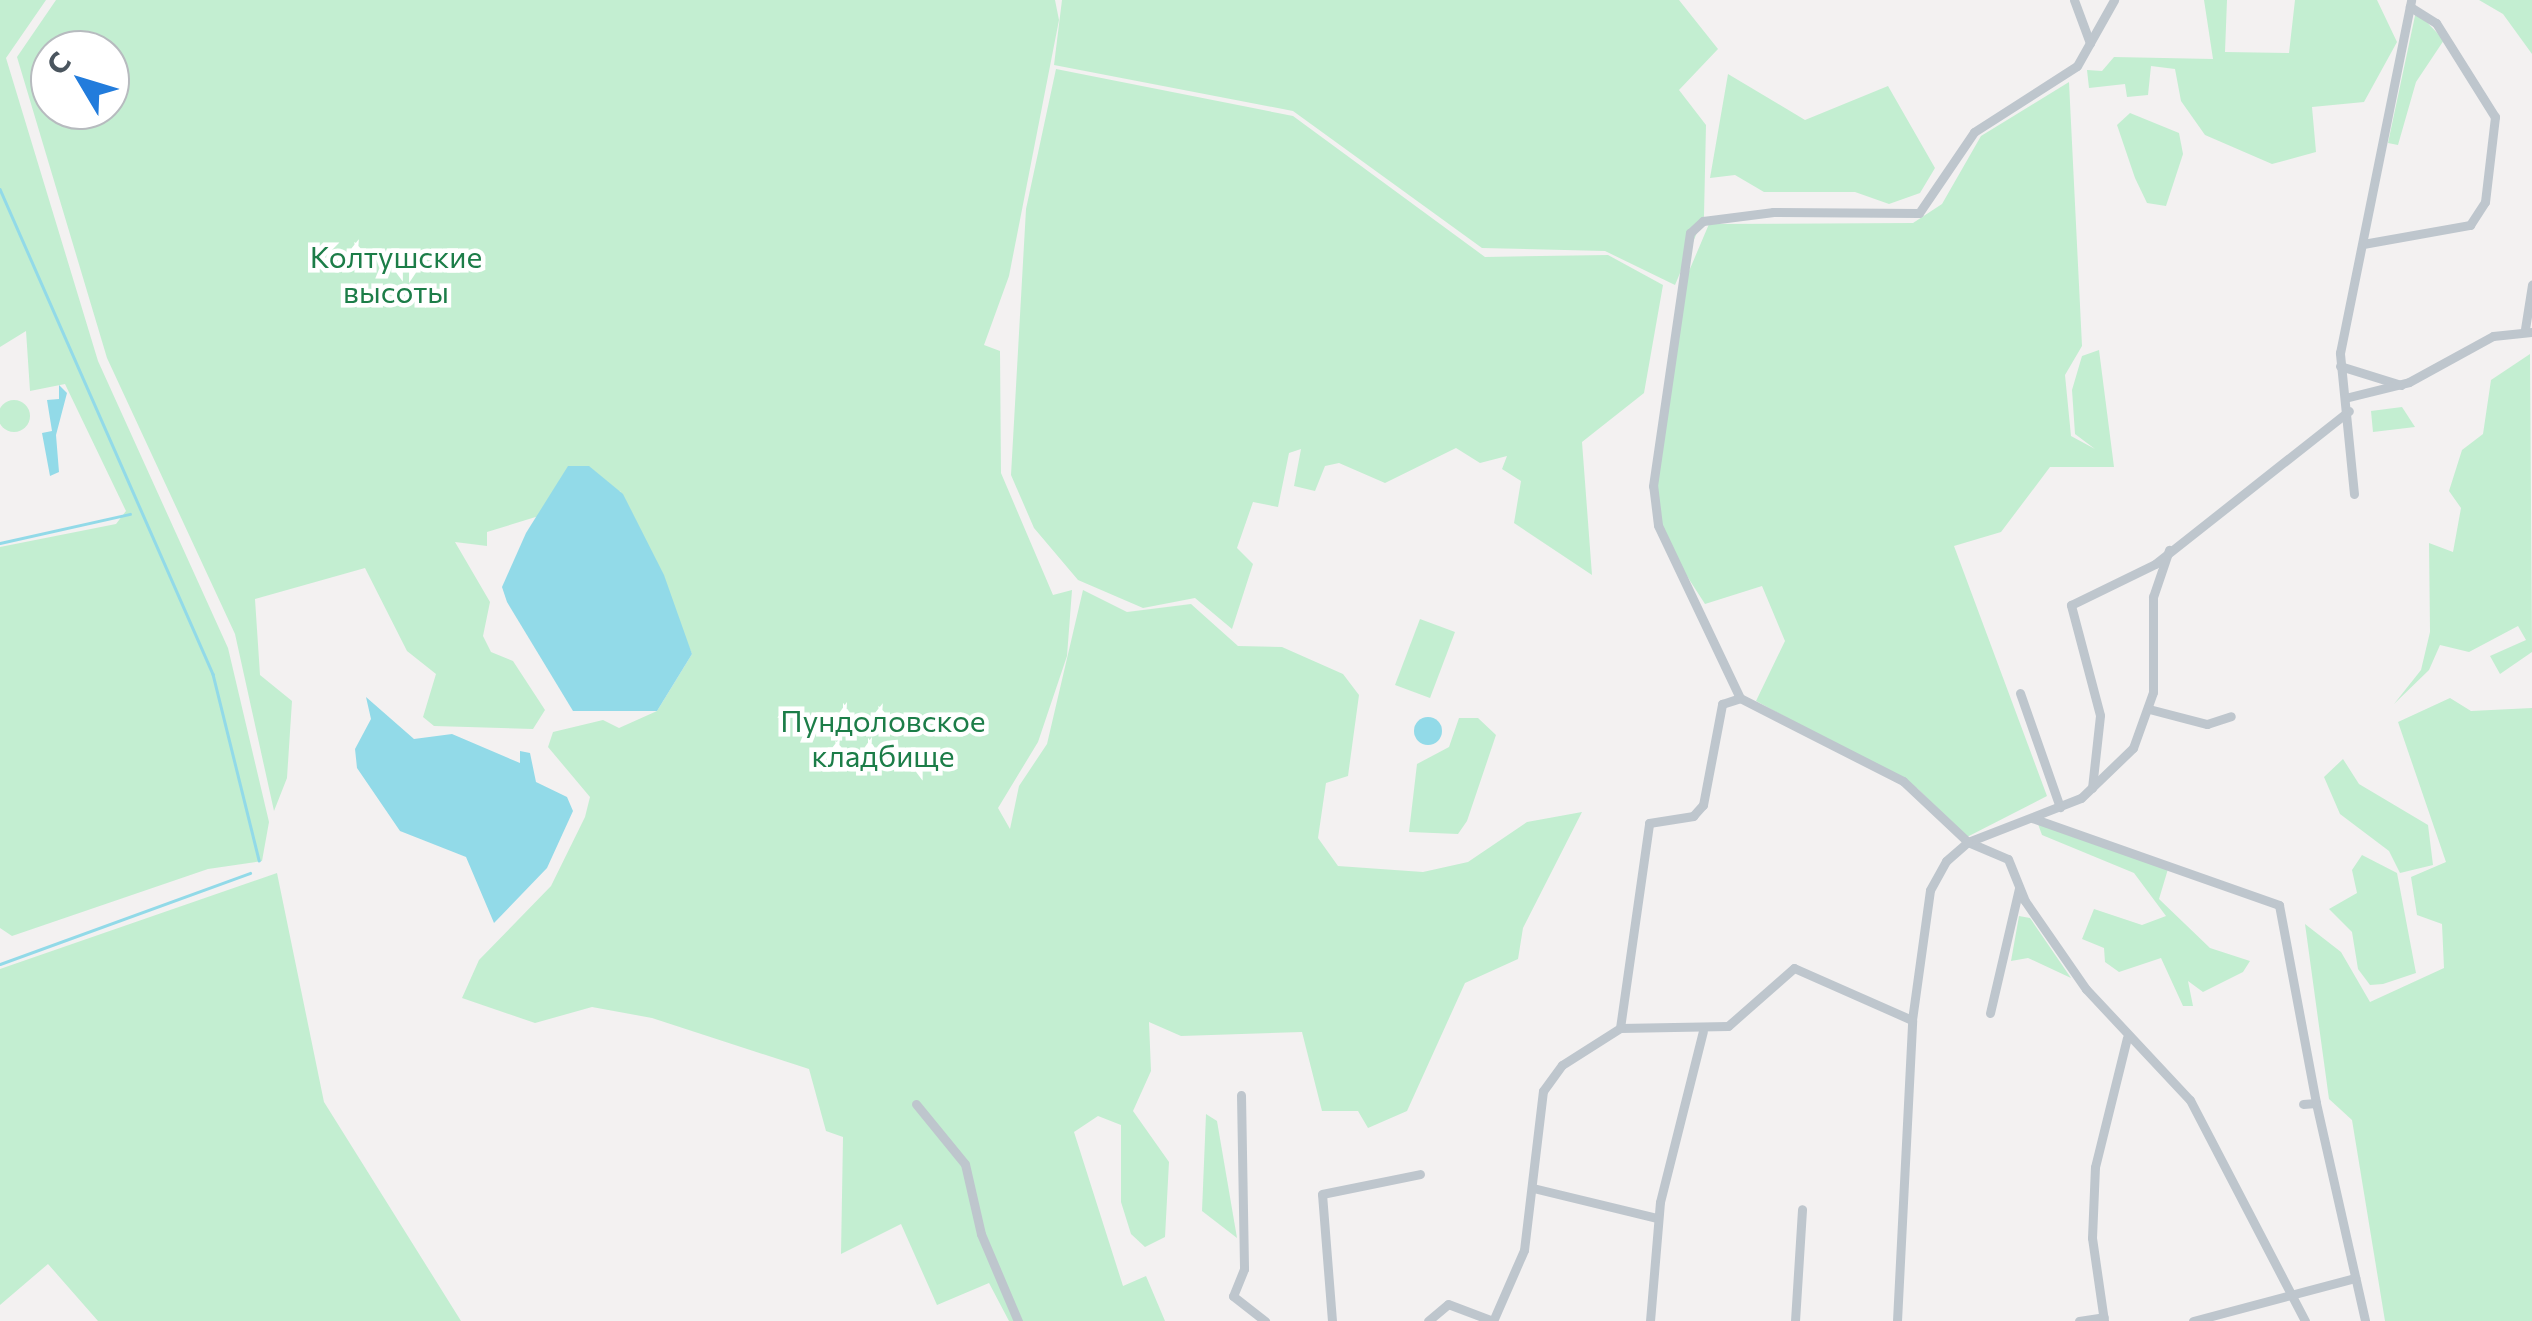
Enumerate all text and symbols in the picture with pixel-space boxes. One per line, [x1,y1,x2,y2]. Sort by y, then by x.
north arrow [30,30,130,130]
text: С [39,45,77,81]
park label: Колтушские высоты [310,238,482,308]
park label: Пундоловское кладбище [780,702,986,772]

